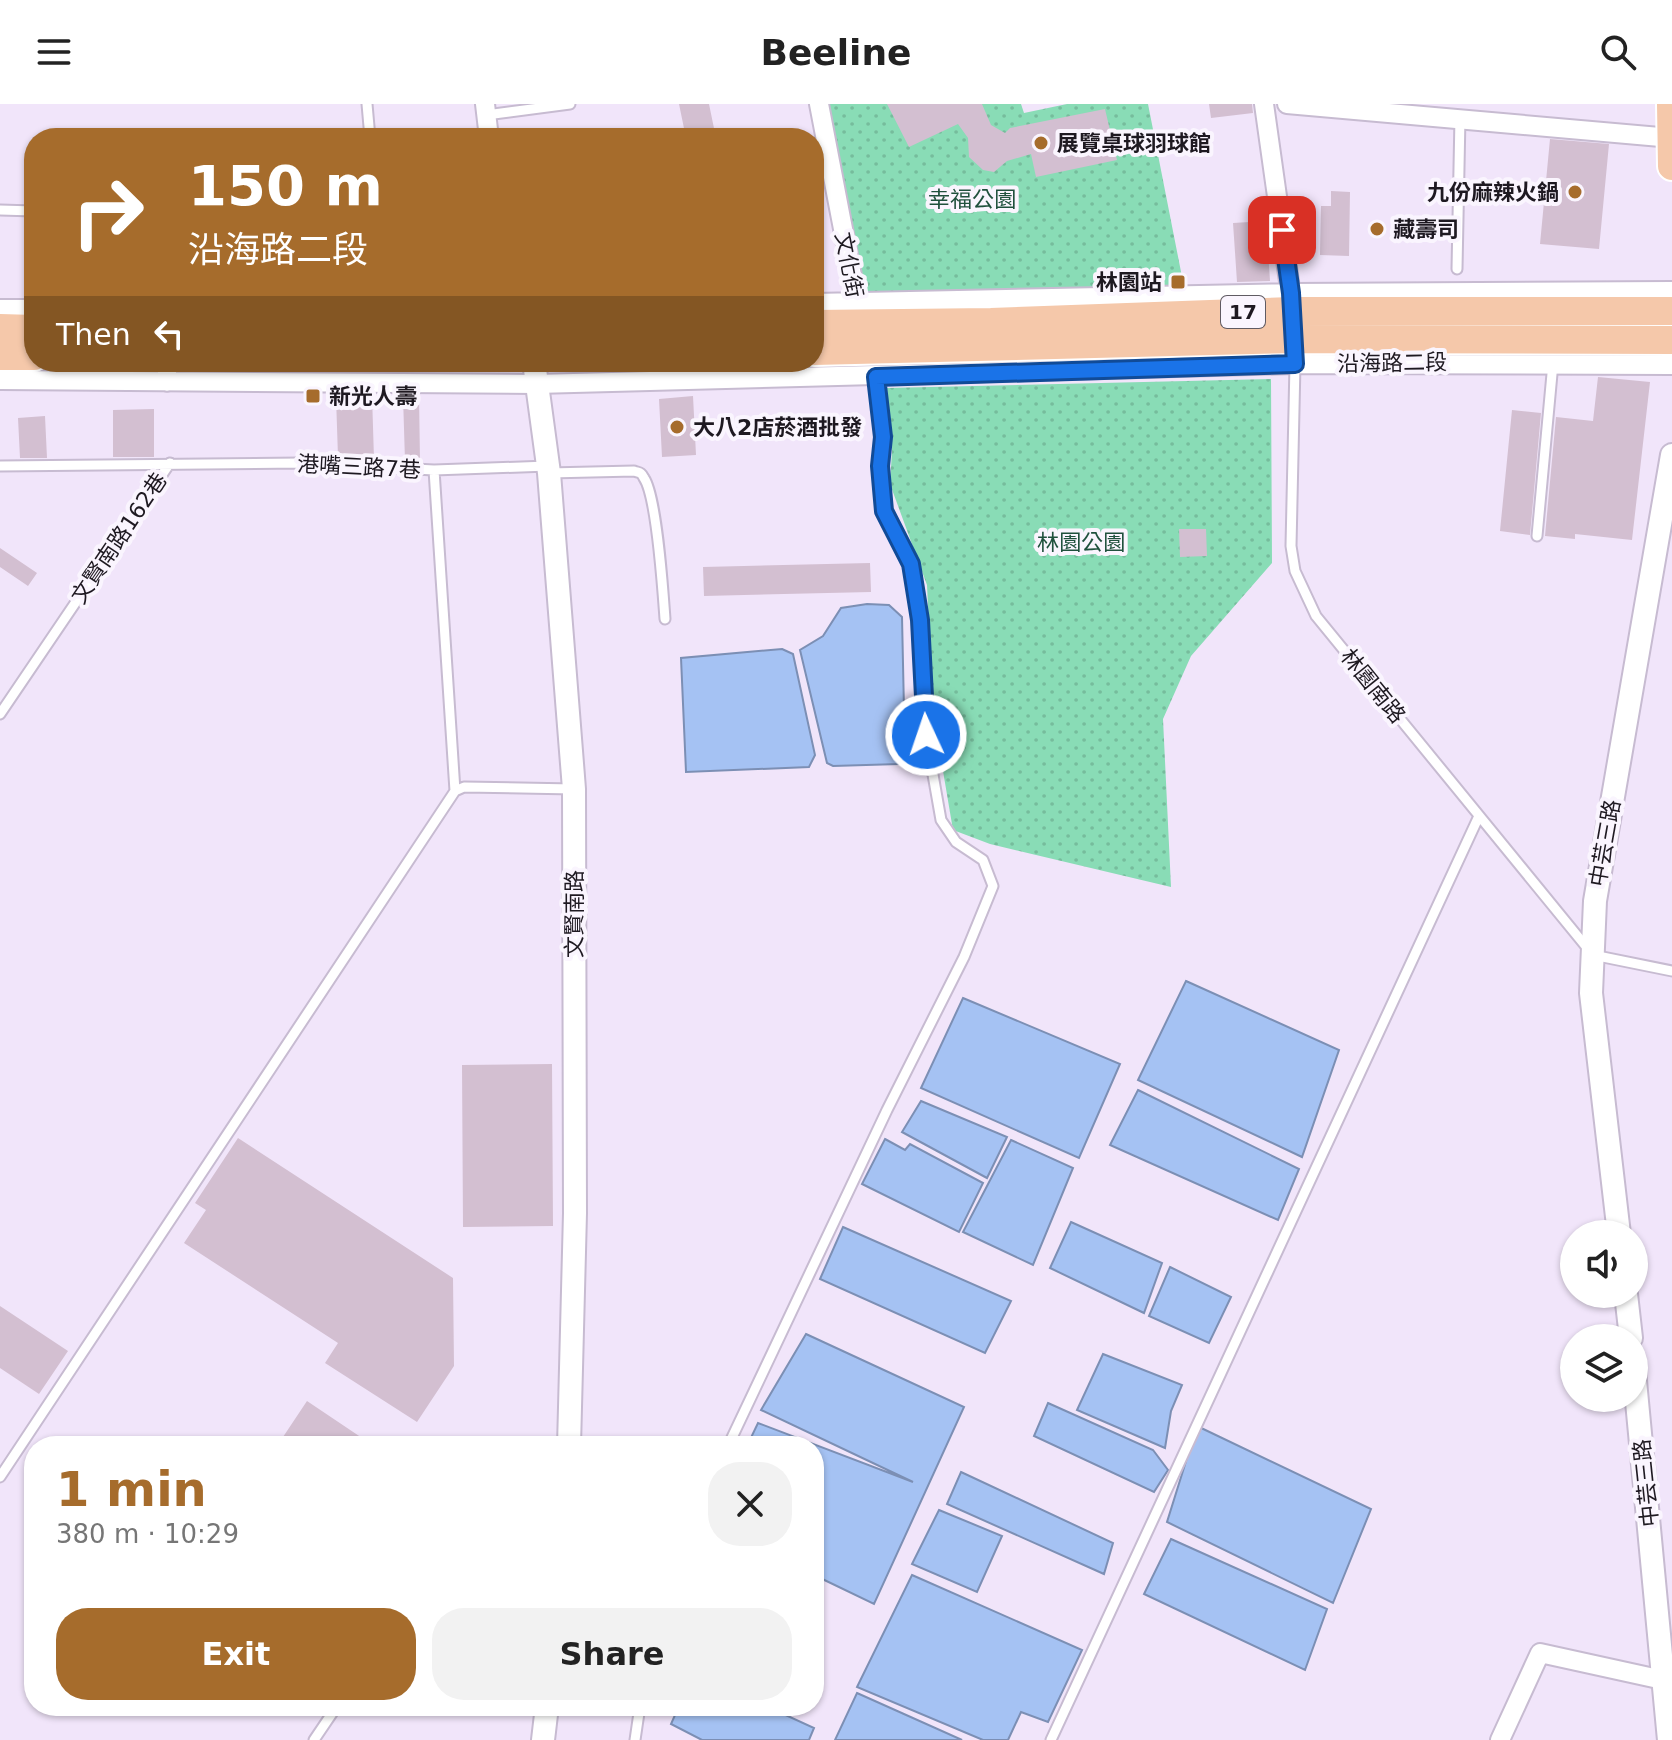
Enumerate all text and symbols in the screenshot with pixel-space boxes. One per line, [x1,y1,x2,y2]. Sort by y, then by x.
icon: menu [32,30,76,74]
icon: search [1596,30,1640,74]
text: Beeline [761,32,912,73]
place label: 展覽桌球羽球館 [1057,131,1211,156]
marker: 展覽桌球羽球館 [1032,134,1050,152]
text: 150 m [188,153,383,218]
icon: right [56,160,160,264]
place label: 九份麻辣火鍋 [1427,180,1559,205]
marker: 九份麻辣火鍋 [1566,183,1584,201]
park label: 幸福公園 [928,187,1016,212]
pin [1248,196,1316,264]
icon: arrive [1260,208,1304,252]
place label: 藏壽司 [1393,217,1459,242]
marker: 藏壽司 [1368,220,1386,238]
text: 沿海路二段 [188,229,368,270]
street label: 文化街 [830,230,868,300]
place label: 林園站 [1096,270,1162,295]
marker: 林園站 [1169,273,1187,291]
road number: 17 [1221,296,1265,328]
icon: left [147,312,191,356]
text: Then [56,317,131,352]
street label: 沿海路二段 [1337,350,1447,376]
place label: 新光人壽 [329,384,417,409]
marker: 新光人壽 [304,387,322,405]
place label: 大八2店菸酒批發 [693,415,862,440]
marker: 大八2店菸酒批發 [668,418,686,436]
street label: 港嘴三路7巷 [296,451,422,483]
street label: 文賢南路162巷 [66,468,172,608]
park label: 林園公園 [1037,530,1125,555]
street label: 林園南路 [1336,644,1410,728]
position arrow [884,693,968,777]
street label: 中芸三路 [1585,797,1625,889]
street label: 文賢南路 [562,870,587,958]
map controls [1560,1220,1648,1412]
button: sound [1560,1220,1648,1308]
button: layers [1560,1324,1648,1412]
street label: 中芸三路 [1629,1438,1663,1528]
text: 1 min [56,1461,207,1517]
button: close [708,1462,792,1546]
text: 380 m · 10:29 [56,1519,239,1549]
button: Exit [56,1608,416,1700]
button: Share [432,1608,792,1700]

